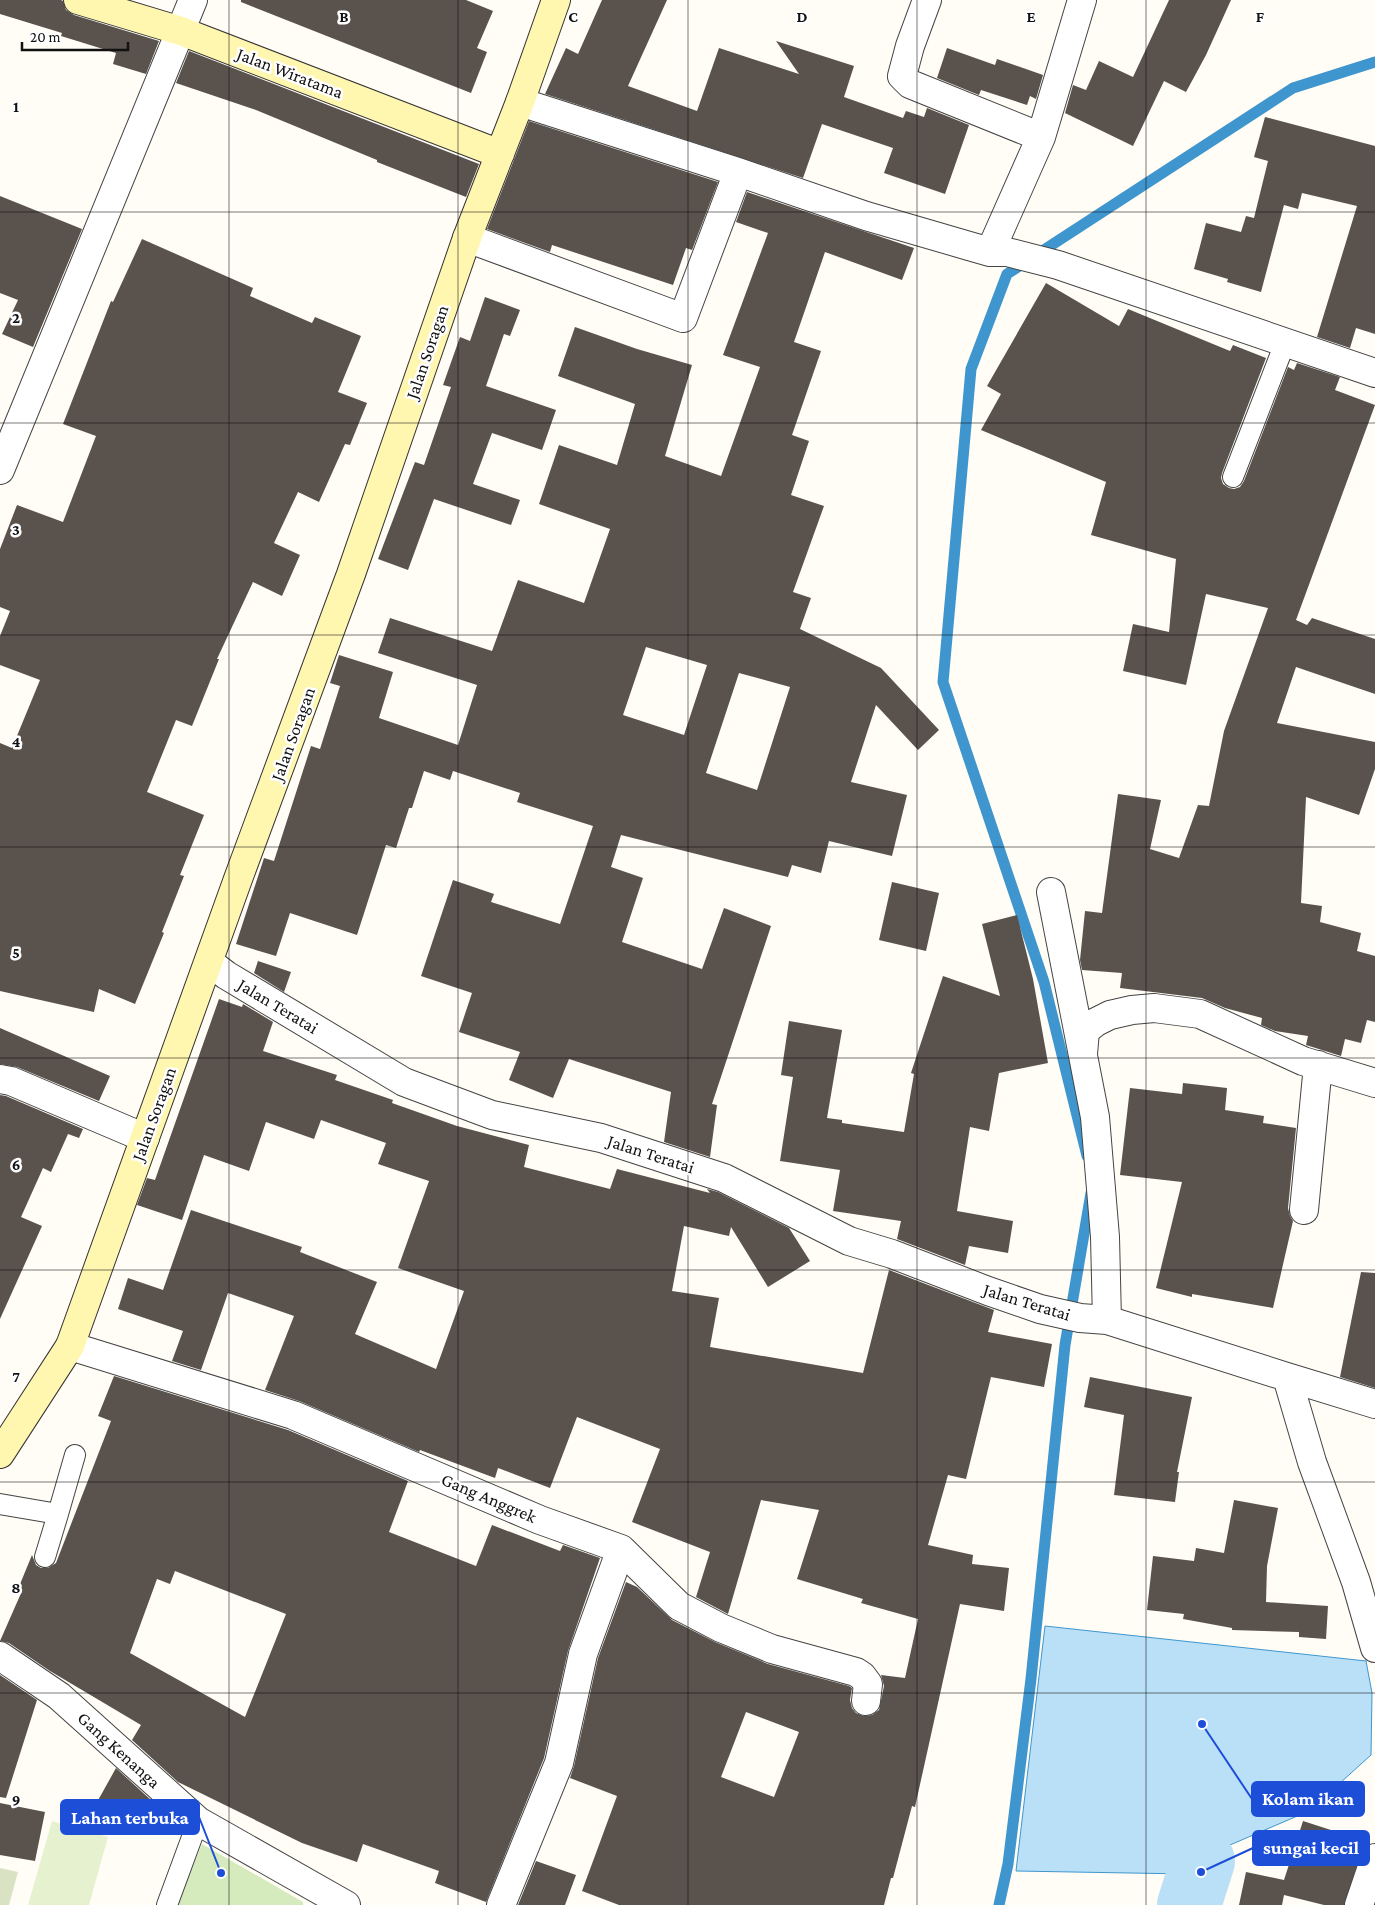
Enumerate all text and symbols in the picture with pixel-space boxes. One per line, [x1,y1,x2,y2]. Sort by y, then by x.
text: B [339,8,349,25]
text: C [568,8,578,25]
text: D [796,8,808,25]
text: E [1026,8,1036,25]
text: F [1256,8,1265,25]
scale bar [22,20,129,52]
text: 20 m [30,29,61,45]
street label: Jalan Wiratama [232,43,346,102]
text: 1 [13,98,19,115]
street label: Jalan Soragan [401,302,453,404]
text: 2 [12,309,20,326]
text: 3 [12,521,20,538]
street label: Jalan Soragan [266,684,319,785]
text: 4 [12,733,21,750]
text: 5 [12,944,20,961]
street label: Jalan Teratai [233,973,322,1038]
street label: Jalan Soragan [127,1064,180,1165]
street label: Jalan Teratai [603,1130,697,1178]
text: 6 [12,1156,20,1173]
street label: Jalan Teratai [979,1279,1073,1325]
text: 7 [12,1368,20,1385]
street label: Gang Anggrek [438,1469,540,1527]
text: 8 [11,1579,21,1596]
street label: Gang Kenanga [74,1708,164,1792]
callout: Kolam ikan [1252,1782,1364,1816]
text: Kolam ikan [1262,1788,1354,1809]
text: 9 [12,1791,20,1808]
callout: Lahan terbuka [61,1800,199,1834]
text: Lahan terbuka [71,1807,190,1828]
callout: sungai kecil [1253,1831,1369,1865]
text: sungai kecil [1263,1837,1359,1858]

